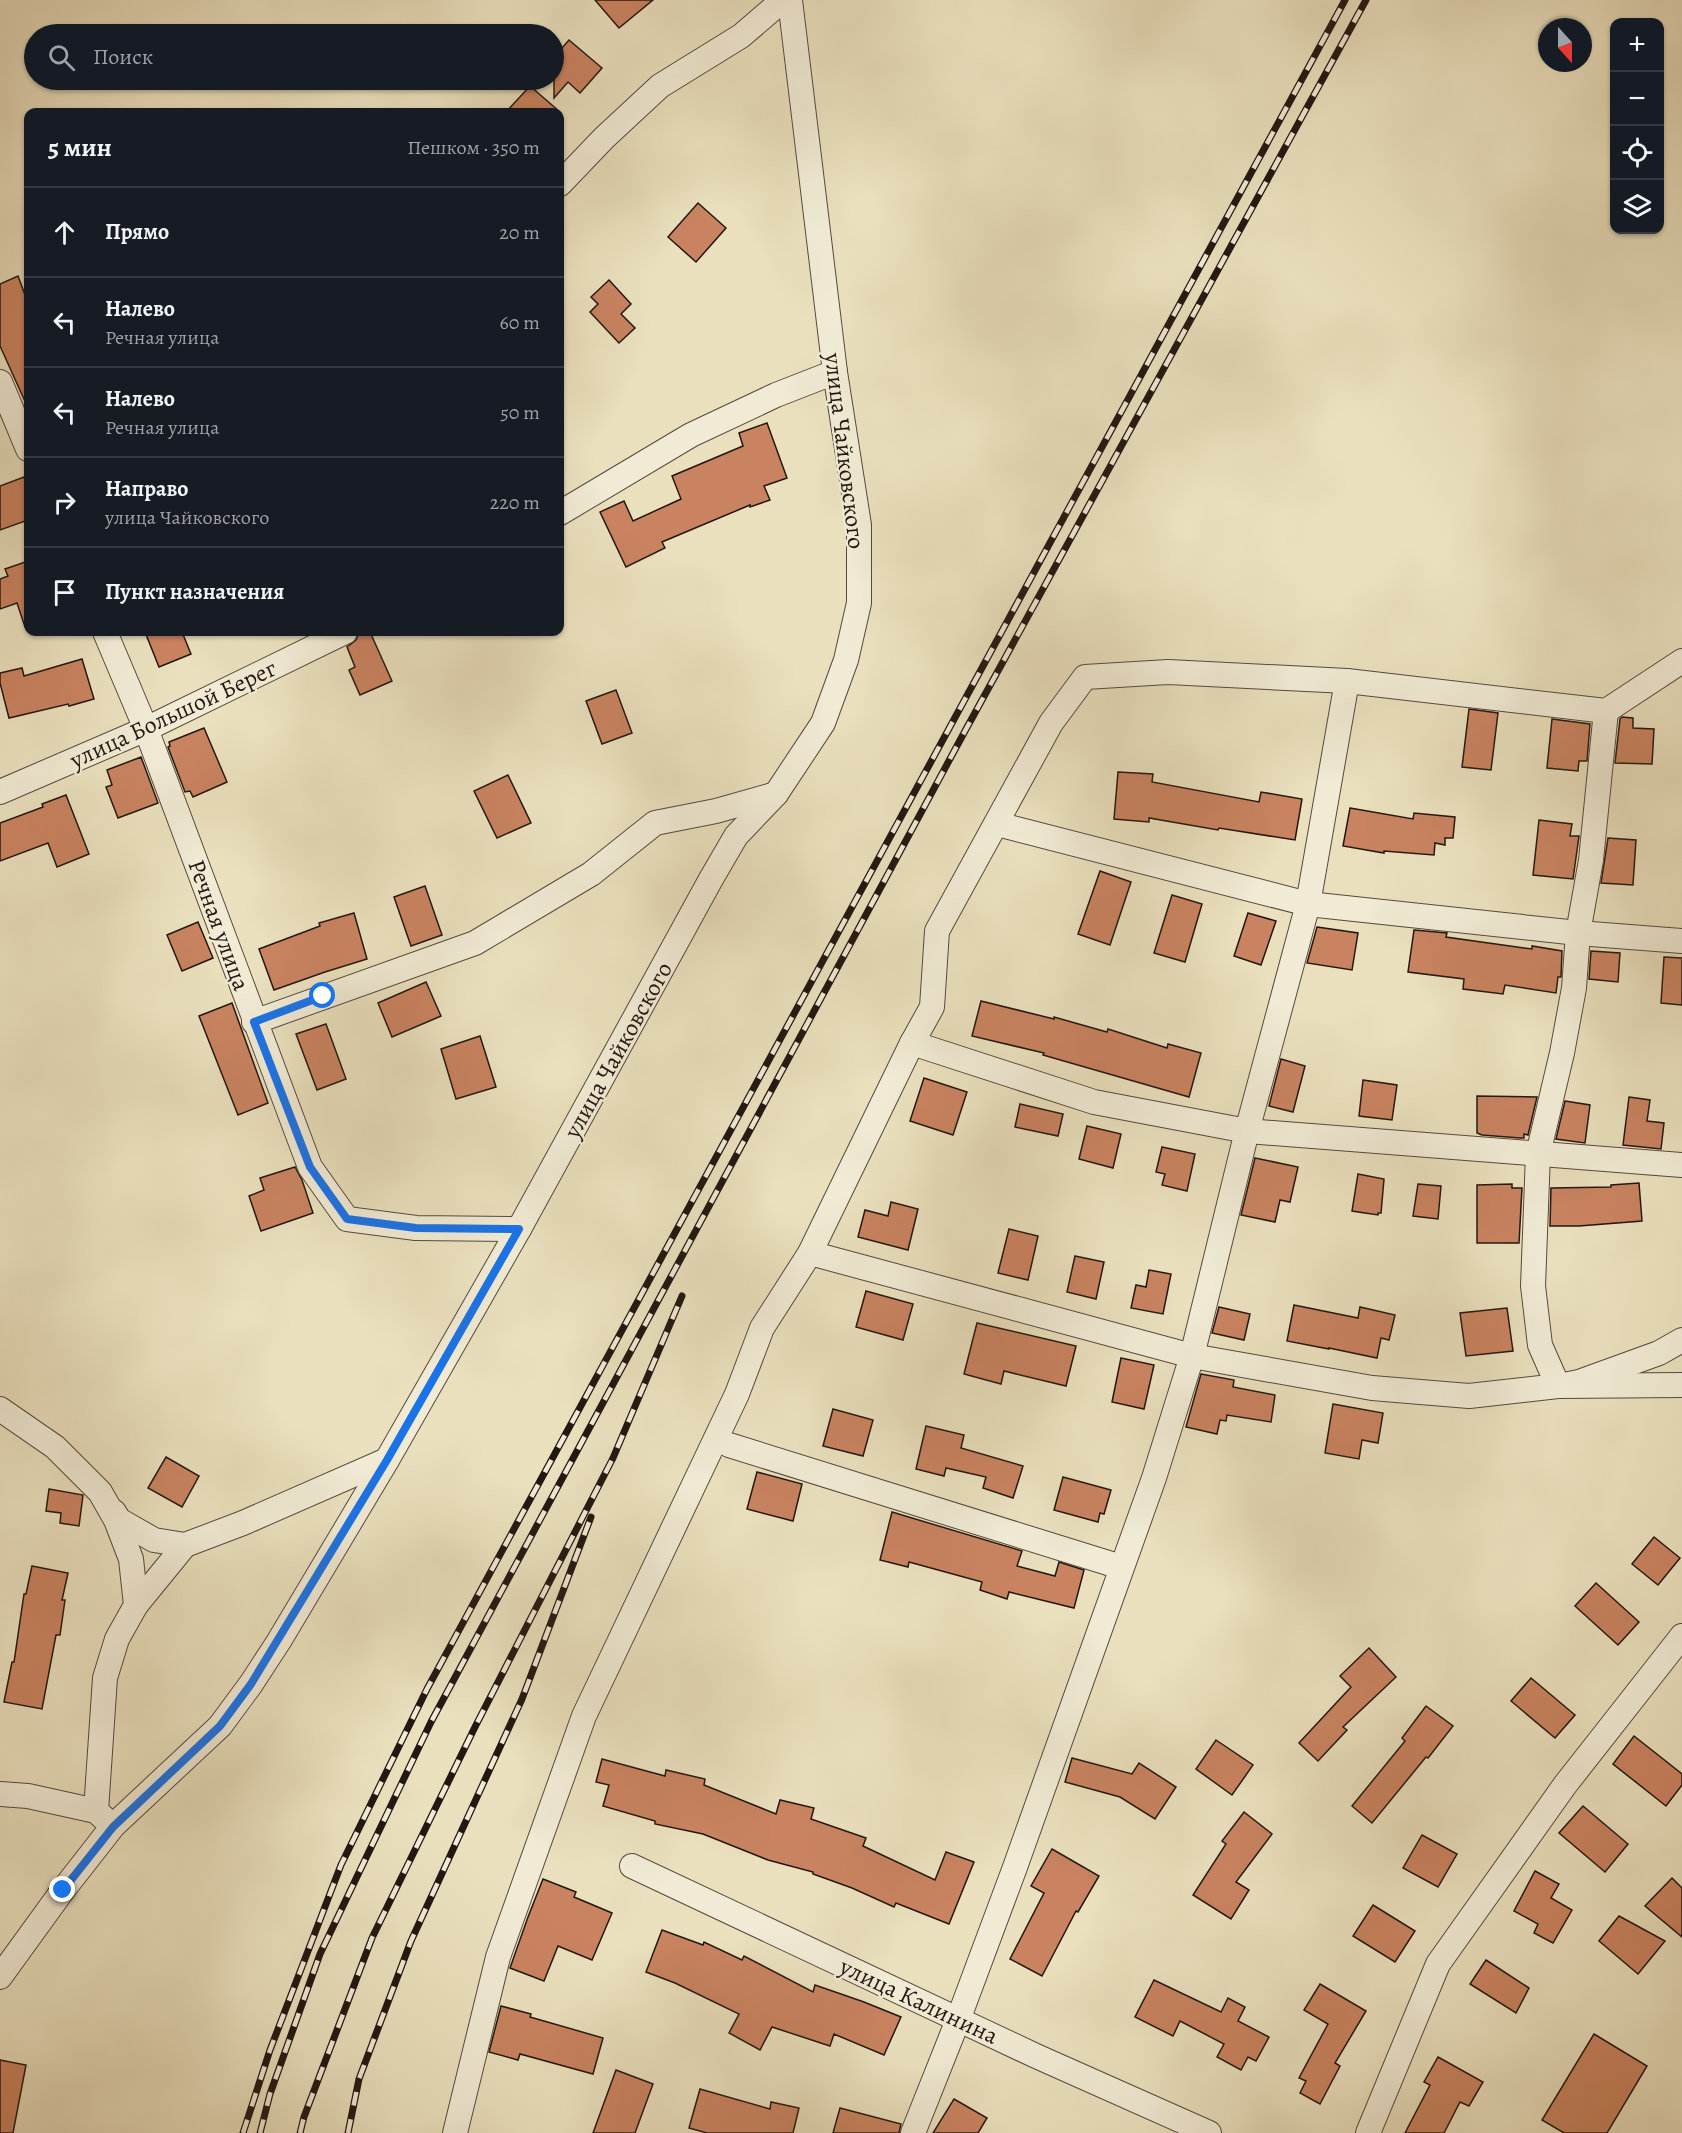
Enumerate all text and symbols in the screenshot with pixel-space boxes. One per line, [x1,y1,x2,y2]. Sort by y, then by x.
north arrow [1538,18,1592,72]
map controls [1610,18,1664,234]
button: + [1610,18,1664,72]
search box [24,24,564,90]
icon: search [45,41,78,74]
text: Поиск [93,42,153,72]
button: − [1610,72,1664,126]
button: locate [1610,126,1664,180]
text: 5 мин [48,130,112,165]
text: Пешком · 350 m [407,134,540,161]
button: layers [1610,180,1664,234]
icon: ahead [48,216,81,249]
text: Прямо [105,217,169,247]
text: 20 m [499,219,540,246]
text: Налево [105,294,175,324]
icon: left [48,306,81,339]
text: 60 m [500,309,540,336]
text: Речная улица [105,324,219,351]
street label: улица Чайковского [817,350,873,551]
text: Налево [105,384,175,414]
icon: left [48,396,81,429]
text: 50 m [500,399,540,426]
text: Речная улица [105,414,219,441]
text: Направо [105,474,188,504]
icon: right [48,486,81,519]
text: 220 m [490,489,540,516]
text: улица Чайковского [105,504,269,531]
icon: arrive [48,576,81,609]
text: Пункт назначения [105,577,284,607]
street label: улица Большой Берег [64,652,281,776]
street label: Речная улица [180,855,258,995]
street label: улица Чайковского [556,956,680,1145]
route start [309,982,335,1008]
route end [49,1876,75,1902]
street label: улица Калинина [834,1950,1003,2052]

